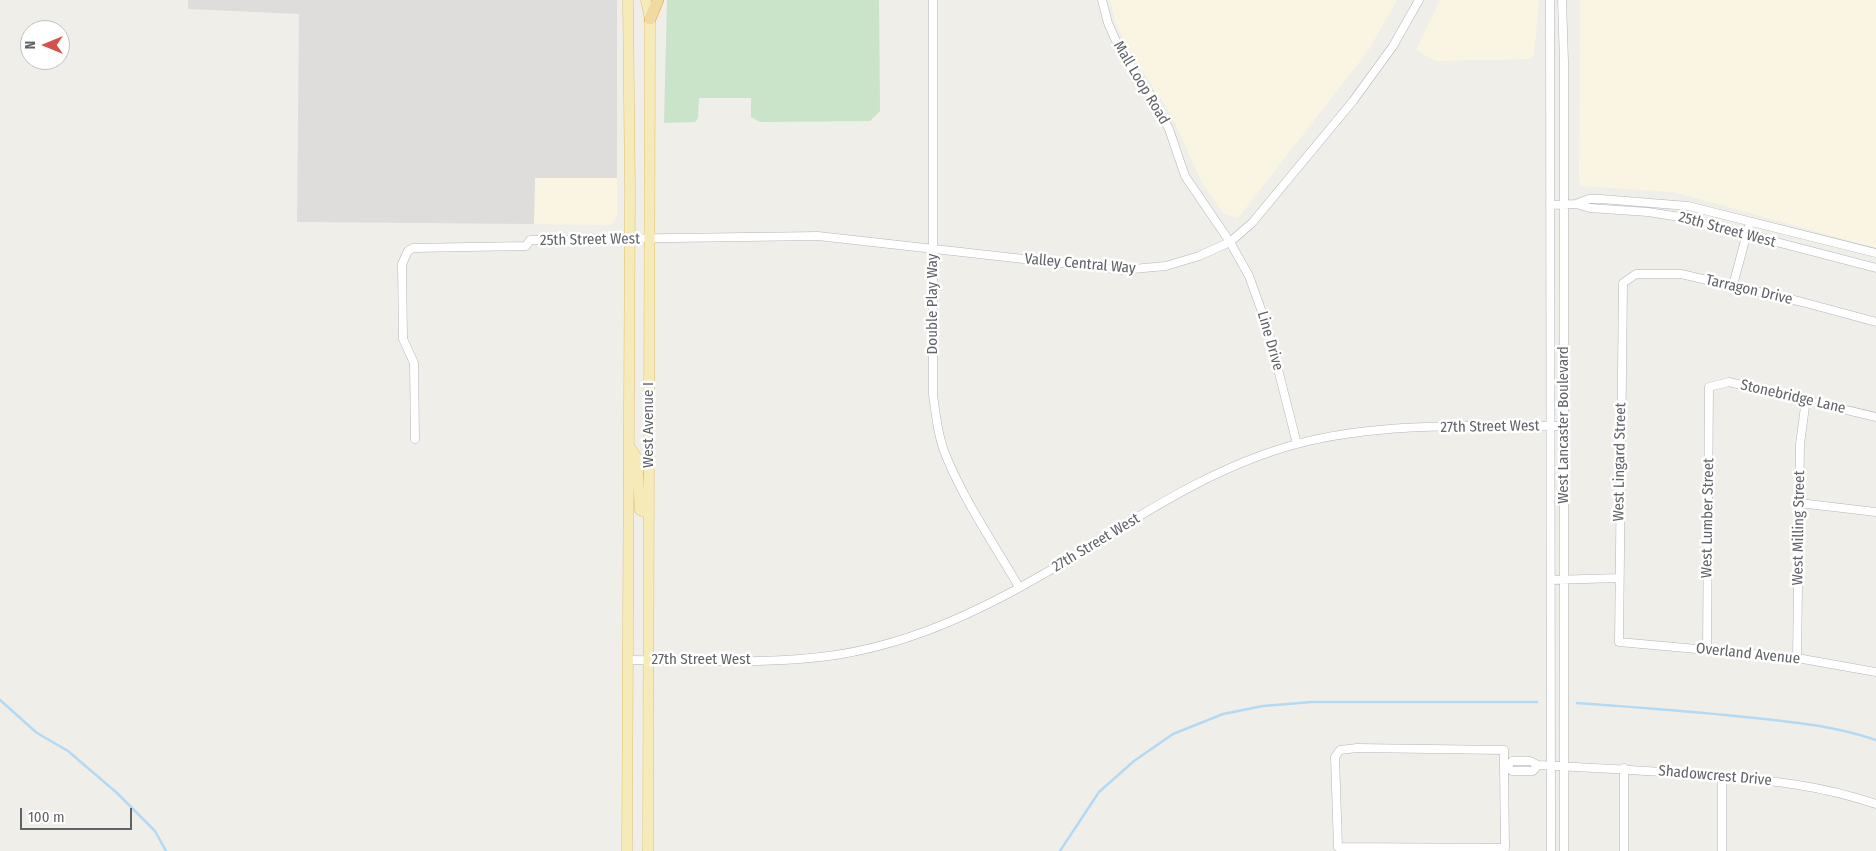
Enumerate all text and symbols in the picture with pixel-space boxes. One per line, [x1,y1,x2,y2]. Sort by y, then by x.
north arrow [20,20,70,70]
street label: Mall Loop Road [1109,38,1173,128]
text: N [22,41,39,49]
street label: 25th Street West [1676,208,1778,252]
street label: 25th Street West [540,230,640,250]
street label: Valley Central Way [1024,250,1136,278]
street label: Double Play Way [924,254,942,354]
street label: Tarragon Drive [1704,271,1794,309]
street label: Line Drive [1253,309,1287,373]
street label: West Lancaster Boulevard [1555,346,1573,504]
street label: Stonebridge Lane [1739,376,1847,418]
street label: West Avenue I [640,382,658,468]
street label: West Lingard Street [1610,402,1630,522]
street label: 27th Street West [1440,417,1540,437]
street label: West Lumber Street [1698,458,1718,578]
street label: West Milling Street [1789,470,1809,586]
street label: 27th Street West [1049,510,1143,576]
street label: Overland Avenue [1695,640,1801,668]
street label: 27th Street West [651,651,751,669]
street label: Shadowcrest Drive [1658,762,1772,790]
scale bar [22,798,135,830]
text: 100 m [28,808,65,826]

